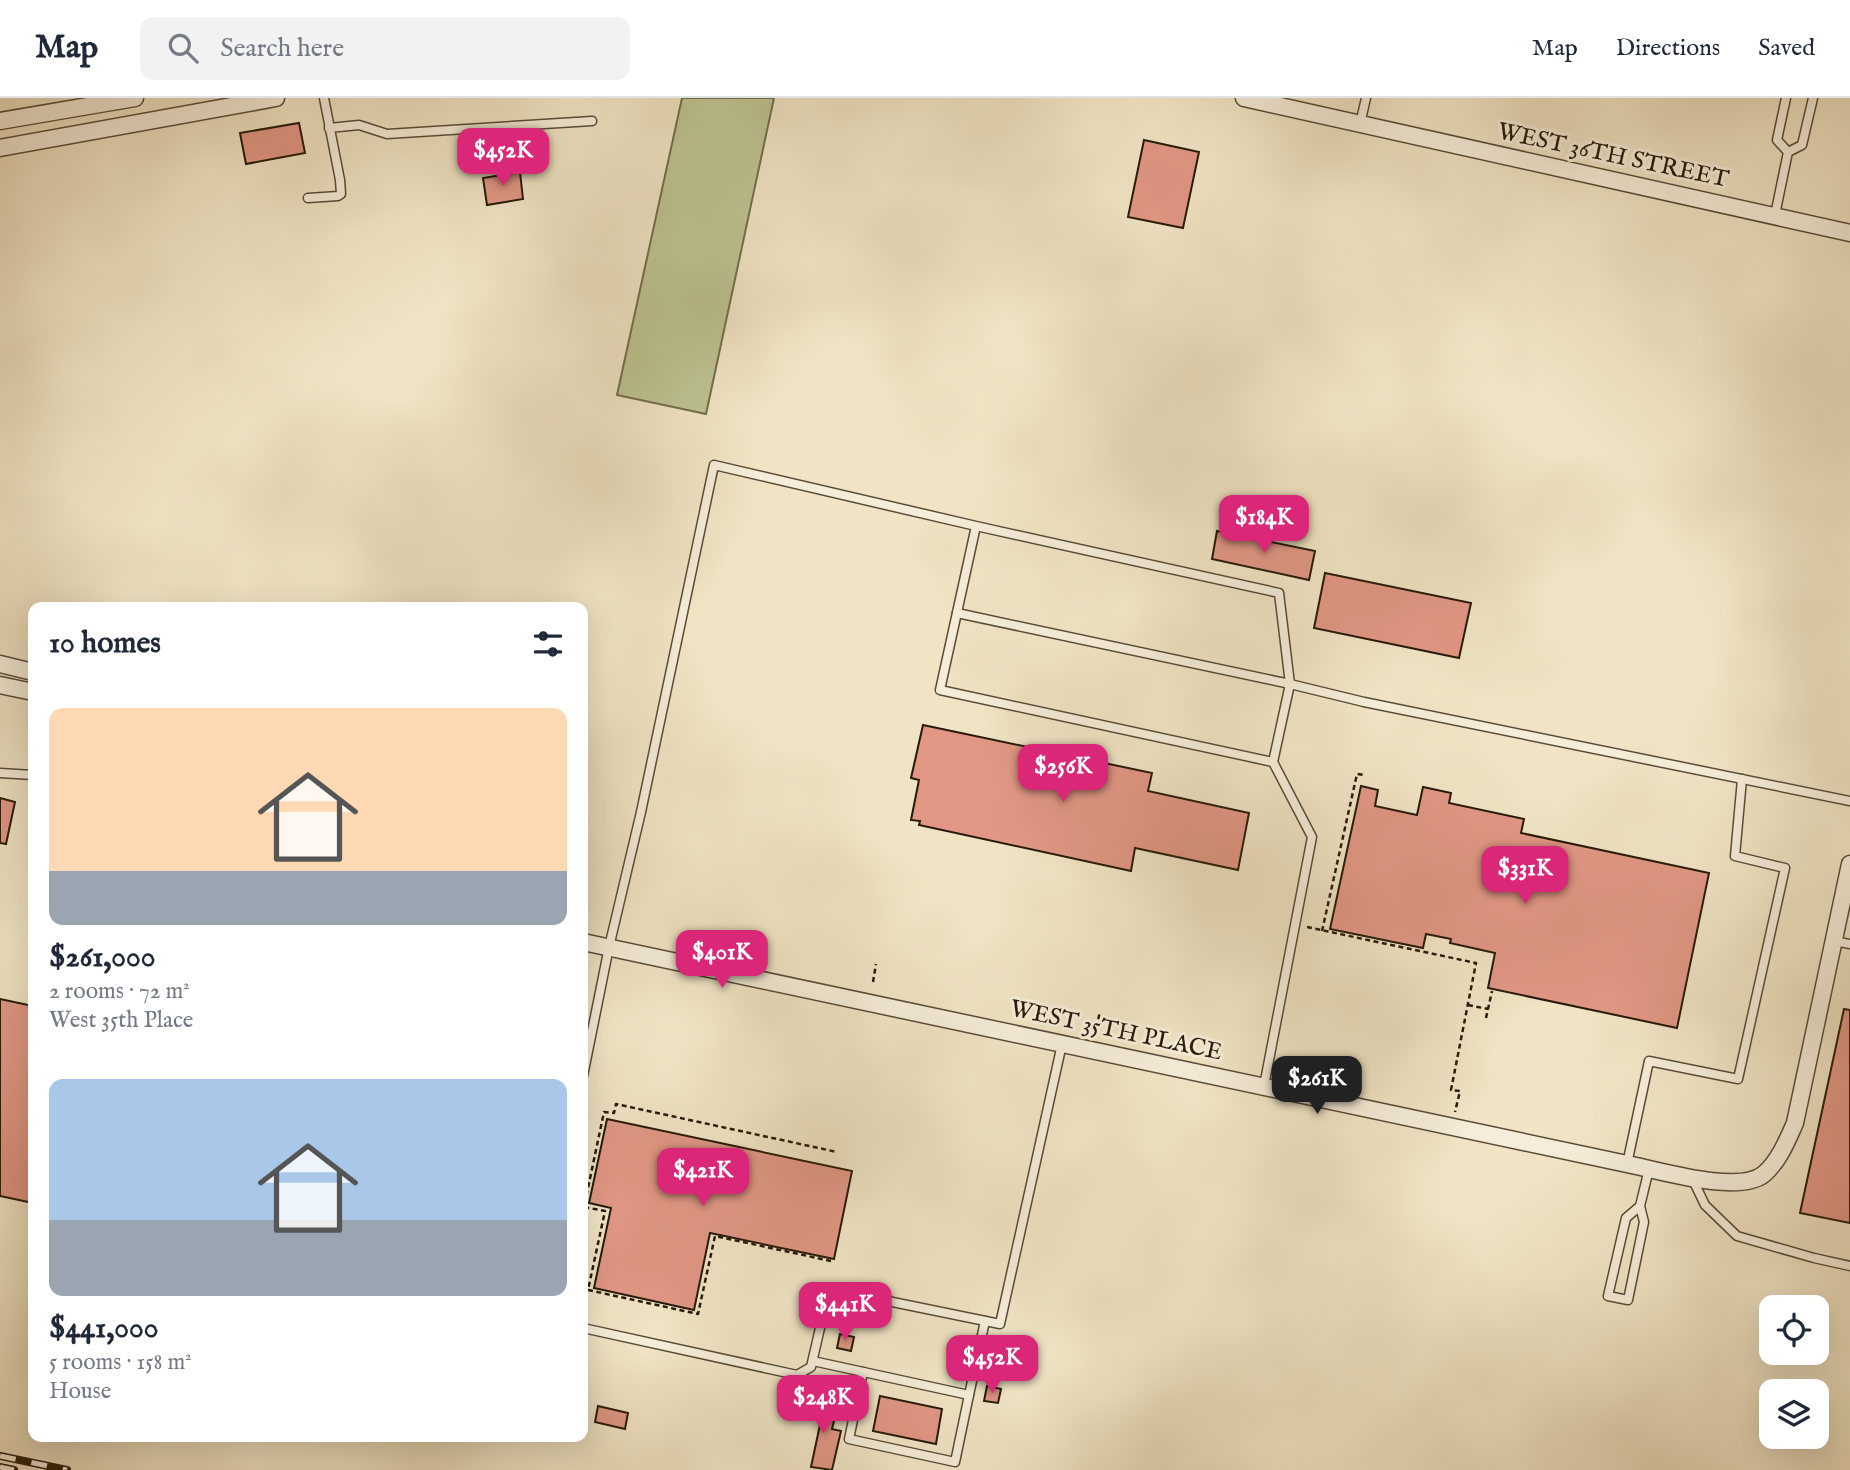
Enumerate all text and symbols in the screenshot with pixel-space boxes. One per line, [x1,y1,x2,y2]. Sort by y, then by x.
search box [140,17,630,80]
text: Map [35,27,98,69]
icon: search [164,29,202,67]
text: Search here [220,32,344,65]
text: Map [1532,33,1578,64]
text: Directions [1616,33,1720,64]
text: Saved [1758,33,1815,64]
street label: WEST 36TH STREET [1495,116,1732,196]
pin: $452K [454,129,552,188]
text: $452K [473,136,533,165]
pin: $184K [1215,496,1313,555]
text: $184K [1235,503,1293,532]
text: 10 homes [49,625,161,663]
icon: filters [529,625,567,663]
pin: $256K [1014,744,1112,804]
text: $256K [1034,752,1092,781]
icon: home [245,754,371,880]
pin: $331K [1476,846,1574,906]
text: $331K [1497,854,1553,883]
pin: $401K [673,930,771,990]
text: $401K [692,938,752,967]
text: $261,000 [49,939,156,977]
text: 2 rooms · 72 m² [49,977,190,1006]
street label: WEST 35TH PLACE [1007,993,1225,1069]
text: West 35th Place [49,1006,193,1035]
pin: $261K [1268,1056,1366,1116]
text: $261K [1288,1064,1346,1093]
icon: home [245,1125,371,1251]
pin: $421K [654,1148,752,1208]
text: $421K [673,1156,733,1185]
pin: $441K [796,1282,894,1342]
text: $441K [815,1290,875,1319]
map controls [1759,1295,1829,1449]
button: locate [1759,1295,1829,1365]
text: $441,000 [49,1310,158,1348]
pin: $452K [943,1336,1041,1395]
text: $452K [962,1343,1022,1372]
text: 5 rooms · 158 m² [49,1348,192,1377]
pin: $248K [774,1376,872,1435]
text: House [49,1377,111,1406]
button: layers [1759,1379,1829,1449]
text: $248K [793,1383,853,1412]

